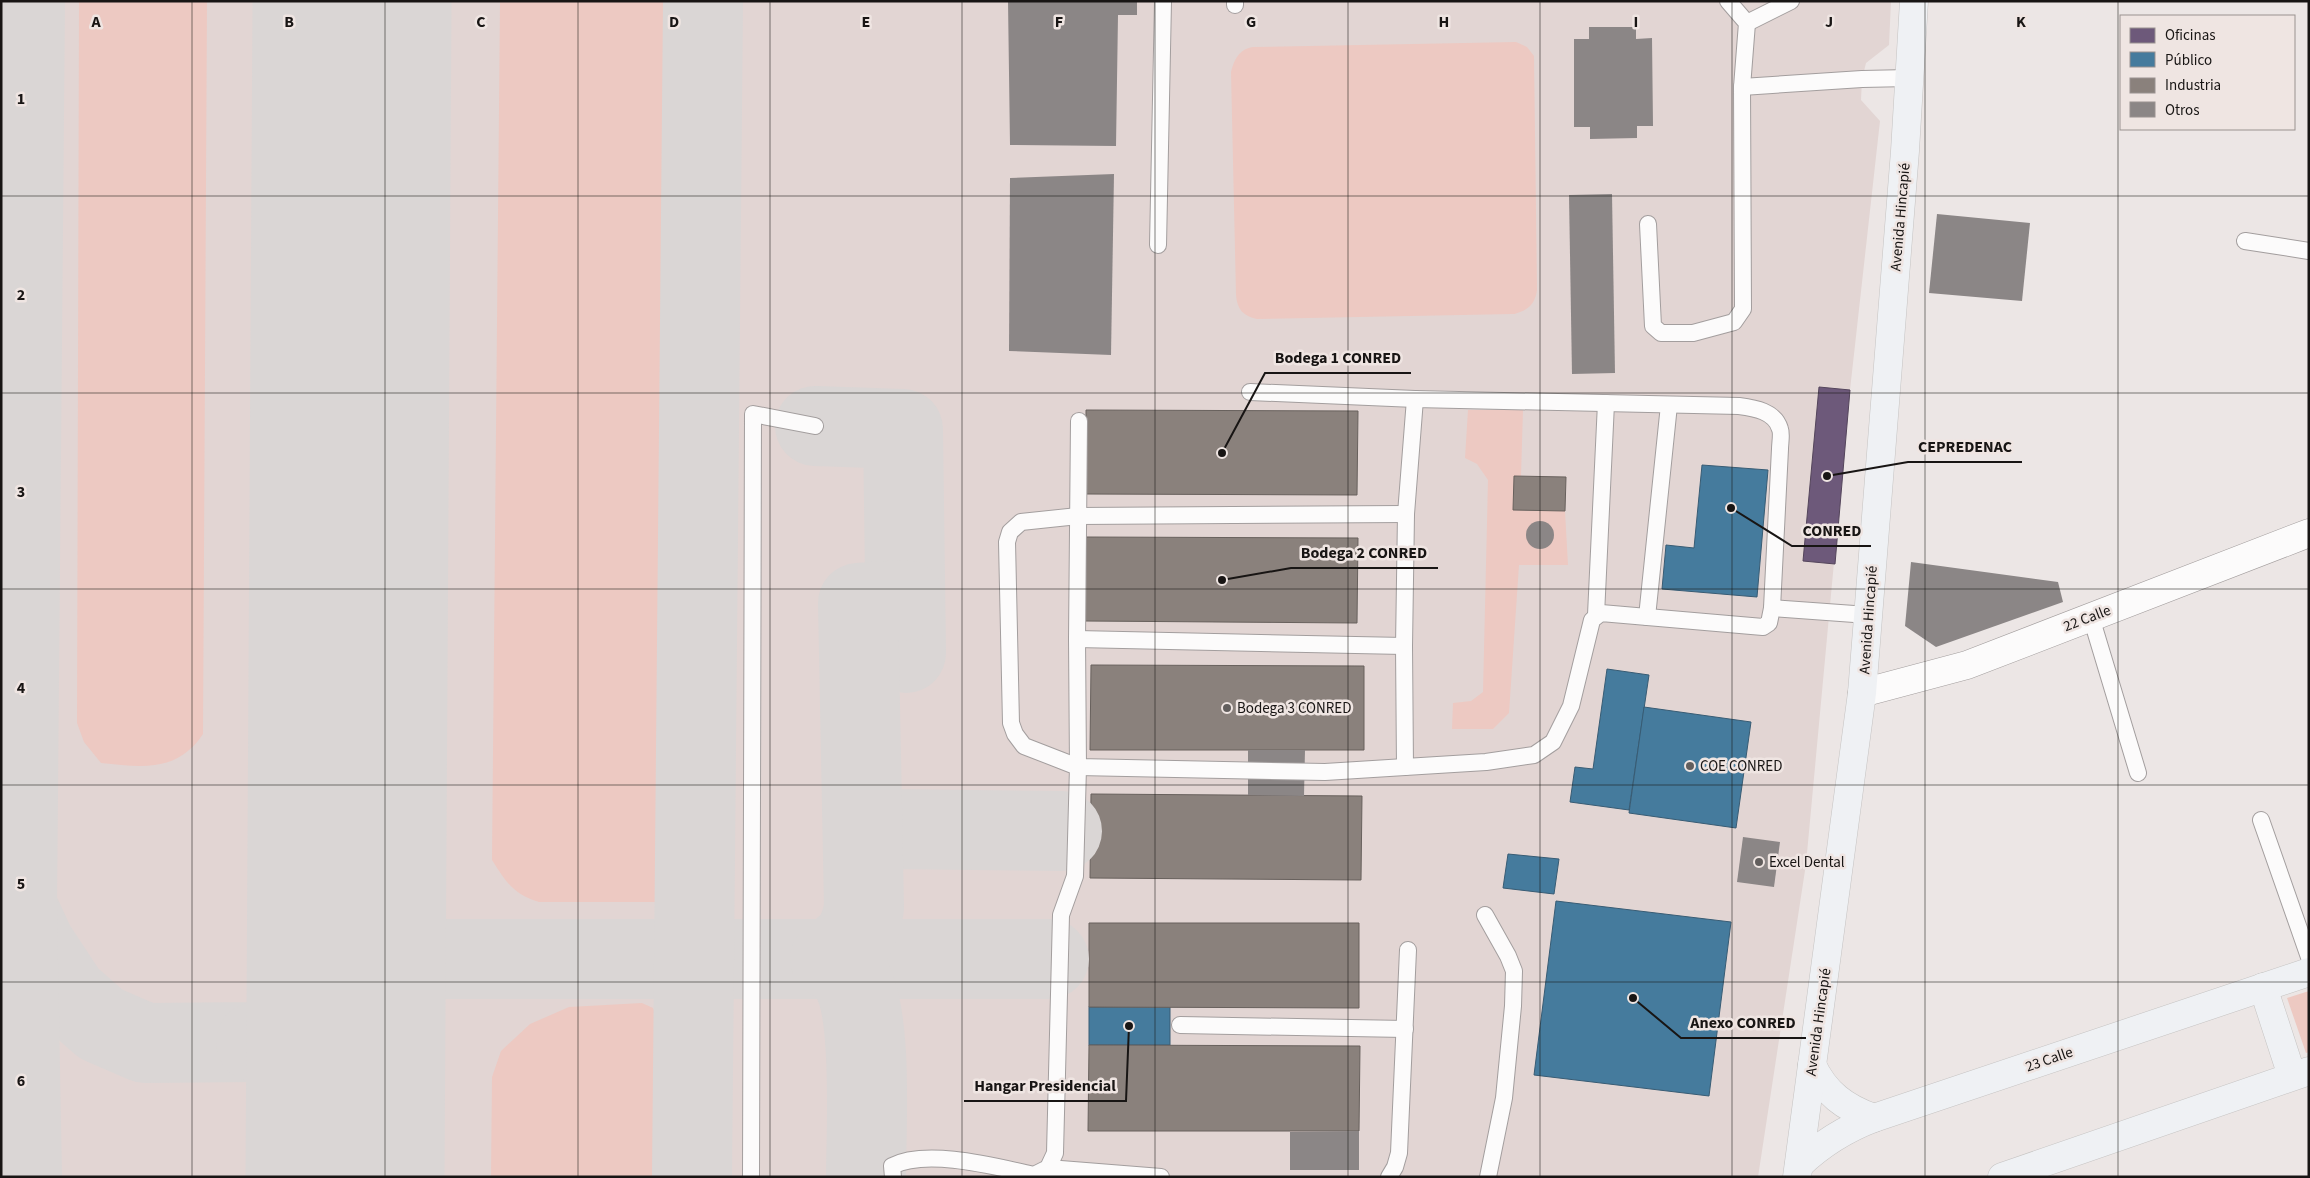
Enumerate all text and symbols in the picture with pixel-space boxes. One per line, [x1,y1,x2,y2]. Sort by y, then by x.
text: A [90,11,101,33]
text: B [284,11,294,33]
text: C [476,11,486,33]
text: D [669,11,679,33]
text: E [862,11,870,33]
text: F [1055,11,1063,33]
text: G [1246,11,1256,33]
text: H [1439,11,1449,33]
text: I [1634,11,1638,33]
text: J [1825,11,1833,33]
text: K [2016,11,2026,33]
legend [2120,15,2295,130]
text: Oficinas [2165,25,2216,46]
text: Público [2165,50,2212,71]
text: Industria [2165,75,2221,96]
text: 1 [17,88,25,110]
text: Otros [2165,100,2199,121]
street label: Avenida Hincapié [1885,162,1916,272]
text: 2 [17,284,25,306]
callout: Bodega 1 CONRED [1265,342,1411,373]
text: Bodega 1 CONRED [1275,347,1401,369]
callout: CEPREDENAC [1908,431,2022,462]
text: CEPREDENAC [1918,436,2012,458]
text: 3 [17,481,25,503]
callout: CONRED [1792,515,1871,546]
text: CONRED [1802,520,1862,542]
callout: Bodega 2 CONRED [1291,537,1438,568]
text: Bodega 2 CONRED [1301,542,1427,564]
street label: Avenida Hincapié [1854,565,1883,675]
street label: 22 Calle [2060,600,2114,637]
text: 4 [17,677,26,699]
place label: Bodega 3 CONRED [1237,698,1351,719]
marker: Bodega 3 CONRED [1221,702,1233,714]
place label: COE CONRED [1700,756,1782,777]
marker: COE CONRED [1684,760,1696,772]
place label: Excel Dental [1769,852,1845,873]
marker: Excel Dental [1753,856,1765,868]
text: 5 [17,873,25,895]
street label: Avenida Hincapié [1801,967,1836,1077]
callout: Anexo CONRED [1681,1007,1806,1038]
text: Anexo CONRED [1689,1012,1796,1034]
street label: 23 Calle [2023,1042,2076,1077]
text: 6 [17,1070,25,1092]
callout: Hangar Presidencial [964,1070,1126,1101]
text: Hangar Presidencial [974,1075,1116,1097]

